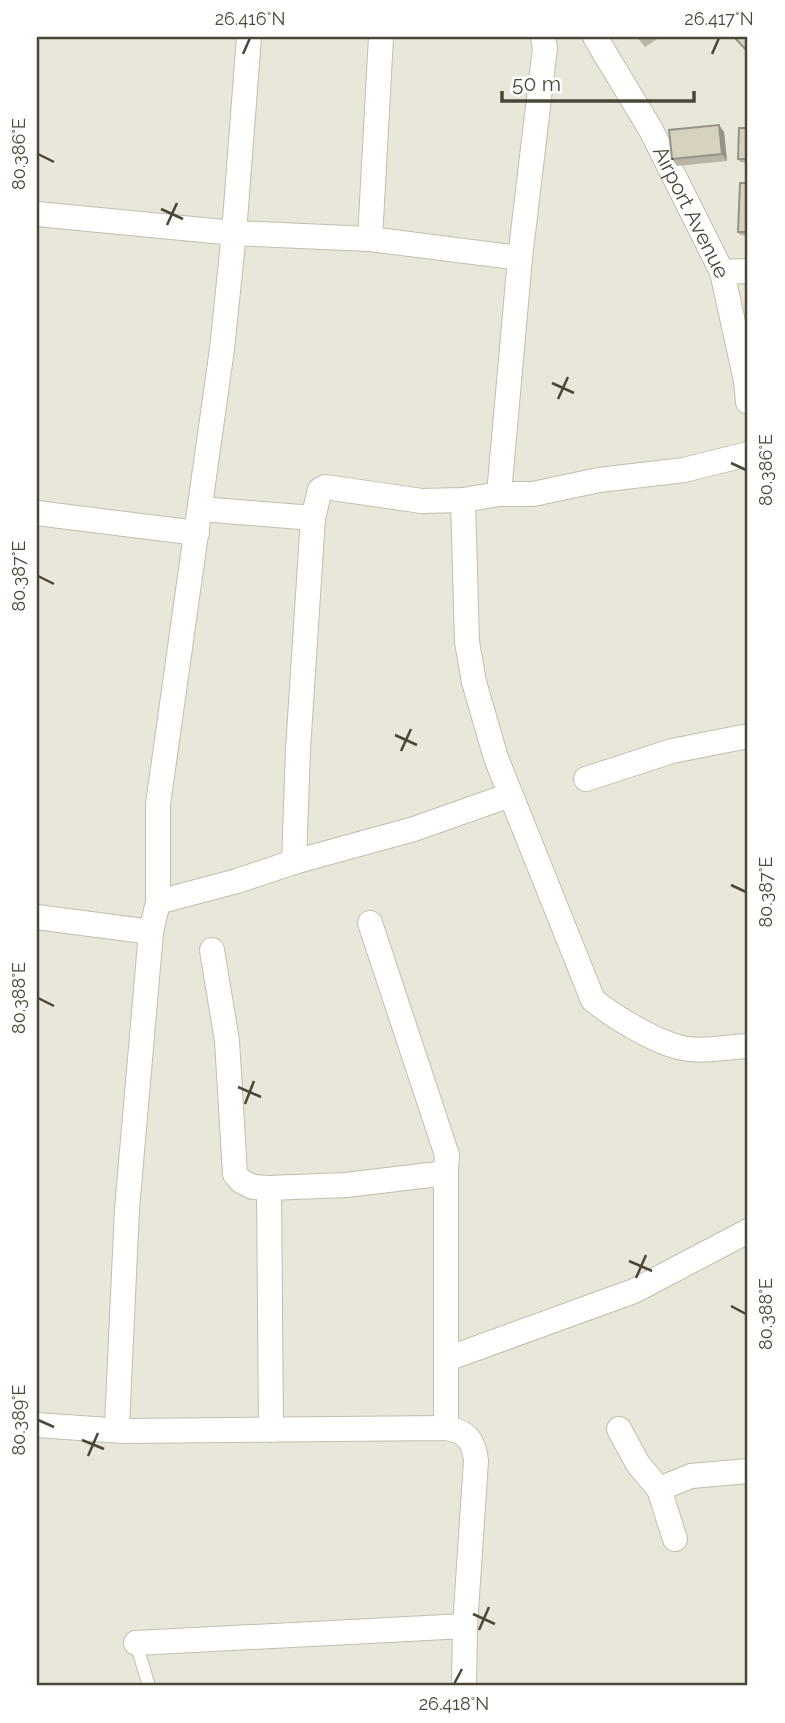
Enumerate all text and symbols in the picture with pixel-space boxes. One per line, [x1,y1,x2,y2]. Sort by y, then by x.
text: 26.416°N [215,8,285,29]
text: 26.417°N [684,8,754,29]
scale bar [502,60,694,104]
text: 50 m [512,71,561,96]
text: 80.386°E [8,118,29,190]
street label: Airport Avenue [648,142,735,282]
text: 80.386°E [755,434,776,506]
text: 80.387°E [8,541,29,611]
text: 80.387°E [755,857,776,927]
text: 80.388°E [8,962,29,1034]
text: 80.388°E [755,1278,776,1350]
text: 80.389°E [8,1384,29,1456]
text: 26.418°N [419,1693,489,1714]

